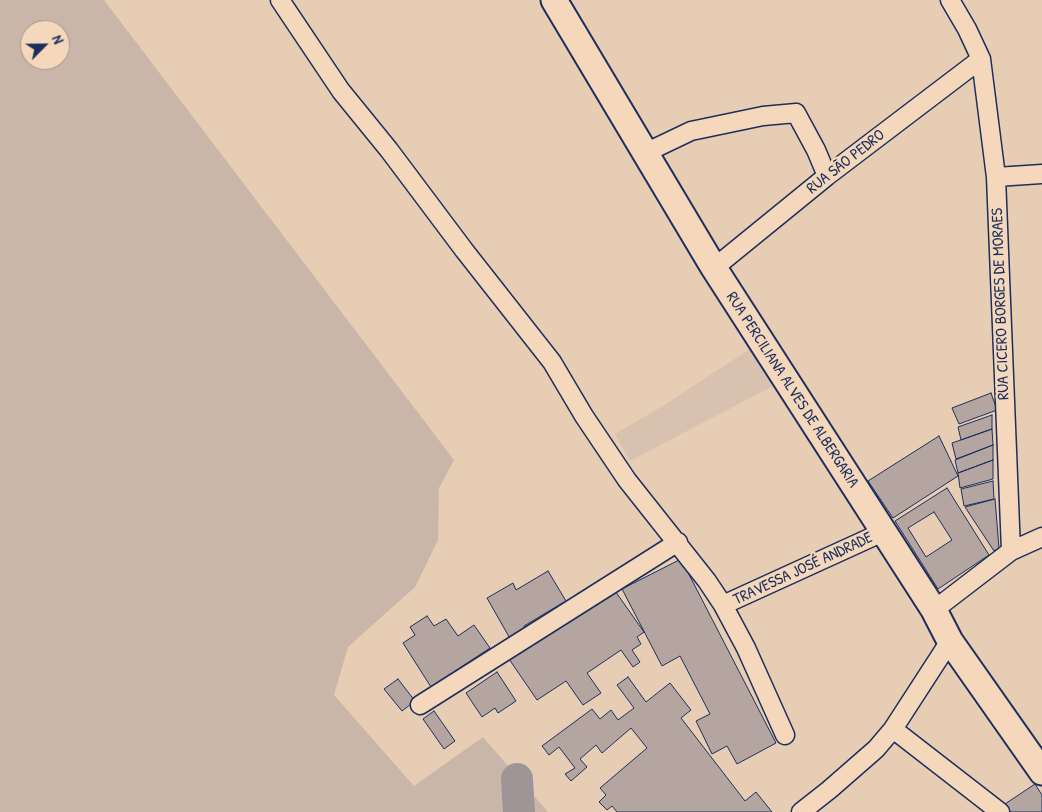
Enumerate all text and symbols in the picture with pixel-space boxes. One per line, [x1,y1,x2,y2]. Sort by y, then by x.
north arrow [20,20,70,70]
text: N [48,32,69,46]
street label: RUA SÃO PEDRO [803,126,889,198]
street label: RUA CICERO BORGES DE MORAES [988,208,1014,400]
street label: RUA PERCILIANA ALVES DE ALBERGARIA [721,289,863,491]
street label: TRAVESSA JOSÉ ANDRADE [730,528,876,610]

